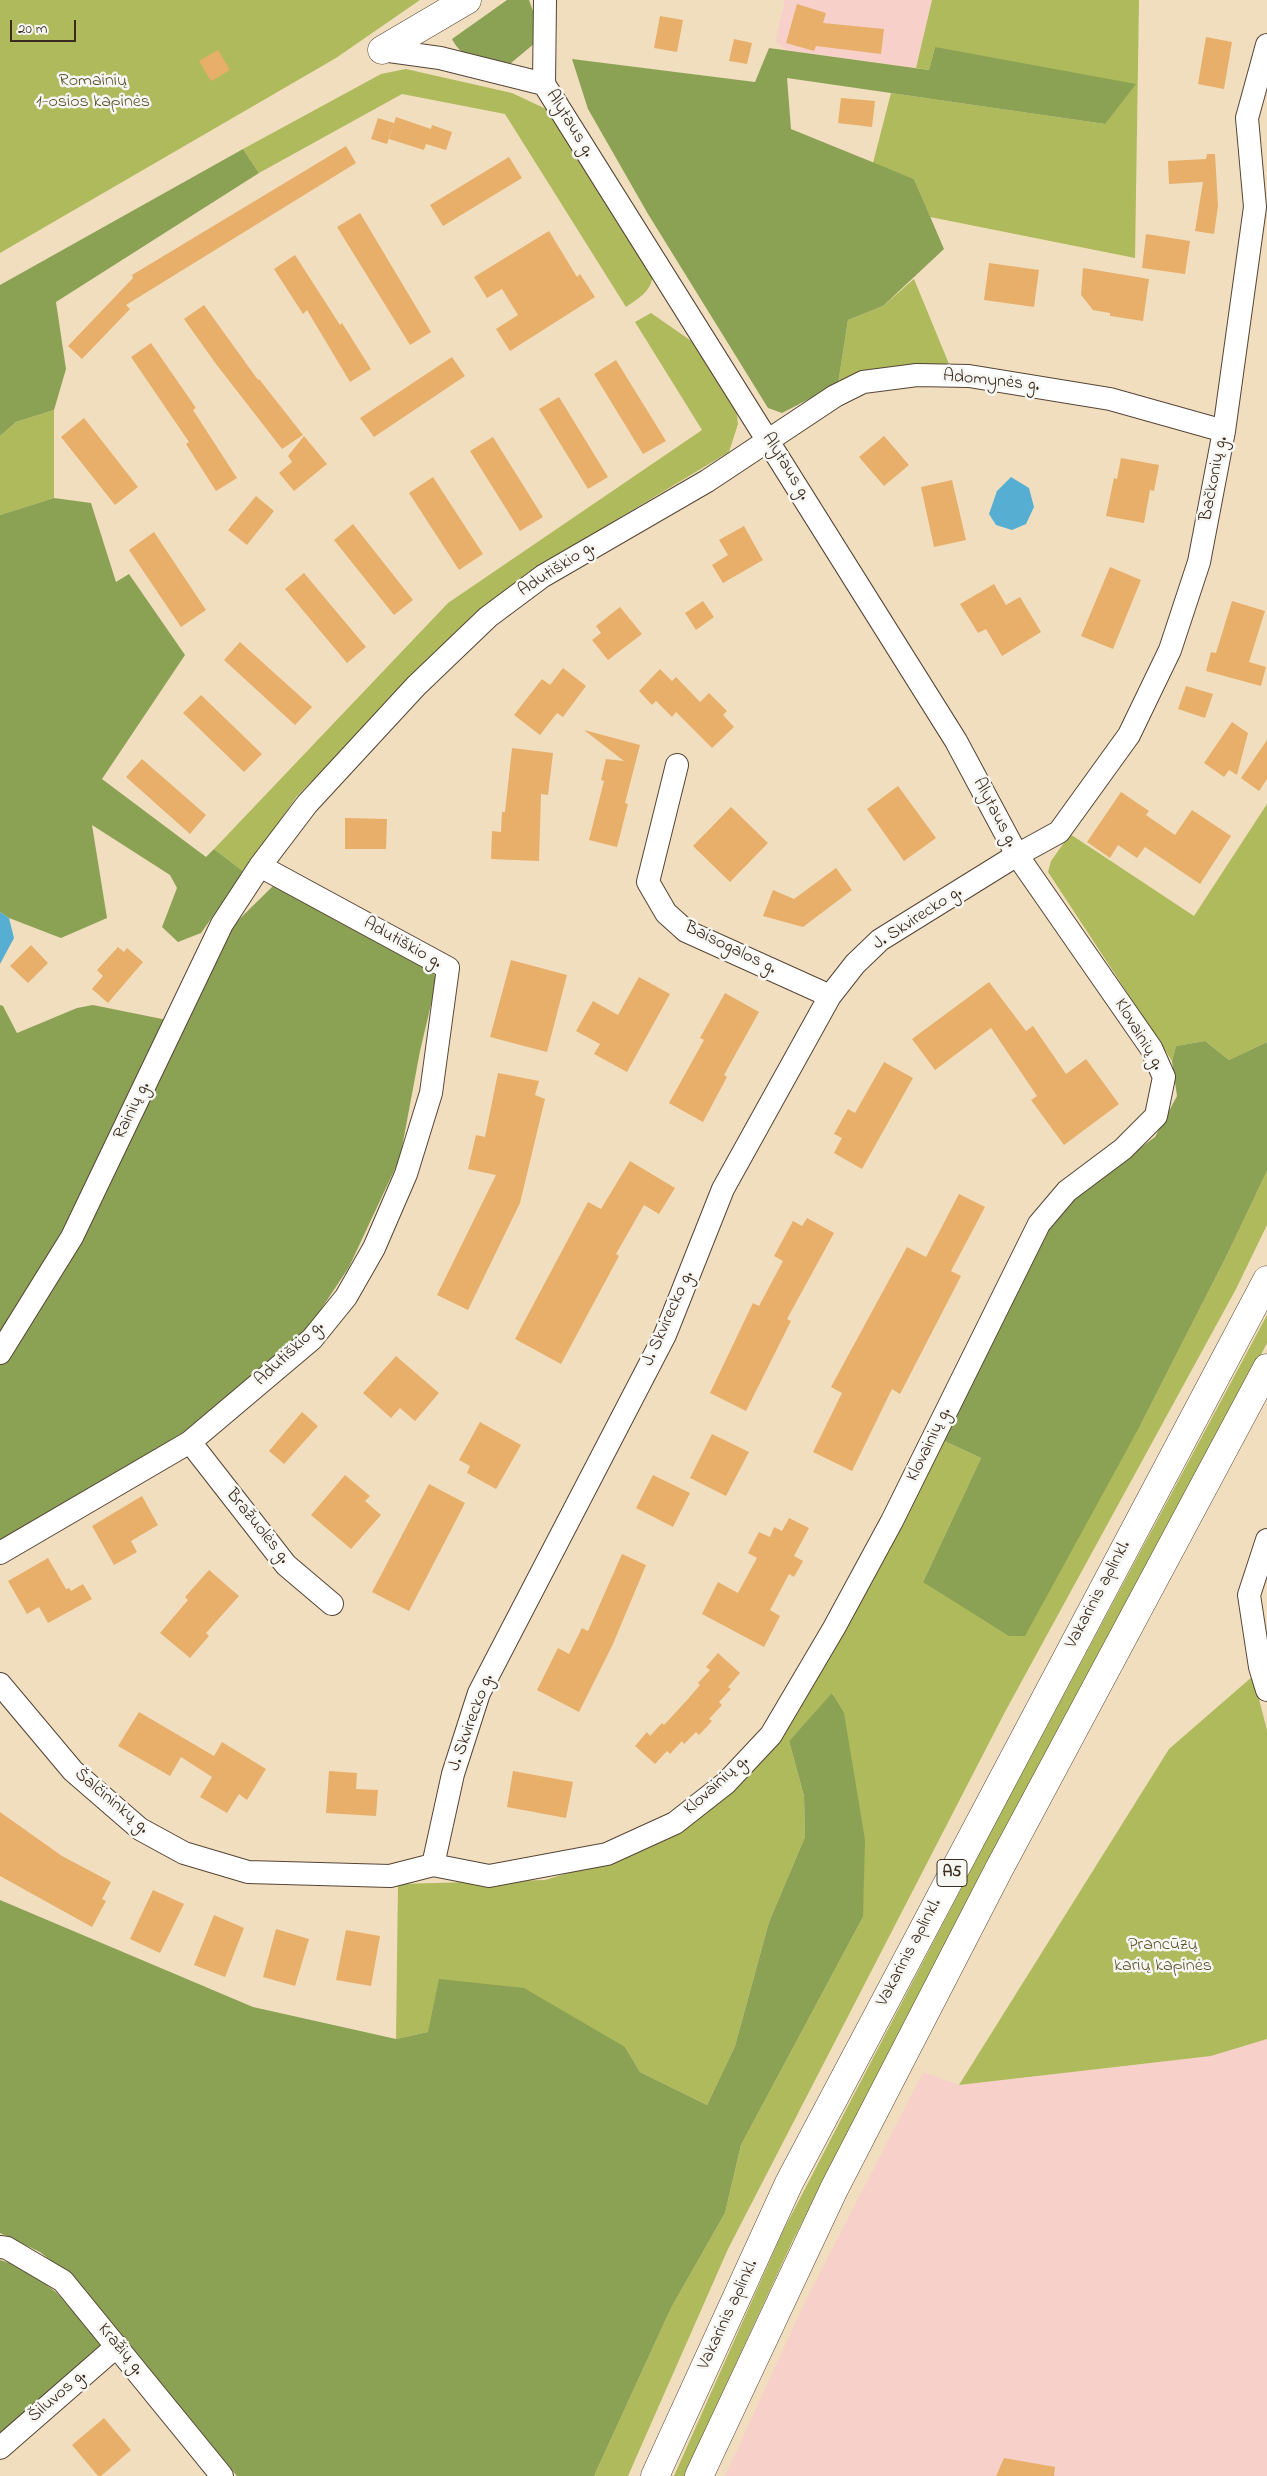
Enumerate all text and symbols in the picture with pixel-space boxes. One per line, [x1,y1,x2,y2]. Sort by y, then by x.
scale bar [12,10,79,42]
text: 20 m [18,18,47,40]
park label: Romainių 1-osios kapinės [36,71,150,114]
street label: Alytaus g. [540,86,598,162]
street label: Adomynės g. [942,366,1040,398]
street label: Alytaus g. [756,429,814,505]
street label: Bačkonių g. [1196,435,1234,523]
street label: Adutiškio g. [515,537,599,603]
street label: Alytaus g. [967,775,1021,851]
street label: J. Skvirecko g. [869,882,967,956]
street label: Adutiškio g. [359,914,445,974]
street label: Baisogalos g. [681,918,779,980]
street label: Klovainių g. [1108,995,1168,1075]
street label: Rainių g. [110,1079,156,1143]
street label: J. Skvirecko g. [638,1268,700,1370]
street label: Adutiškio g. [251,1317,329,1391]
street label: Klovainių g. [903,1404,957,1486]
street label: Bražuolės g. [220,1485,294,1569]
street label: Vakarinis aplinkl. [1062,1537,1136,1653]
street label: J. Skvirecko g. [444,1672,500,1774]
street label: Klovainių g. [680,1751,754,1821]
street label: Šalčininkų g. [69,1765,153,1839]
road number: A5 [937,1860,967,1886]
street label: Vakarinis aplinkl. [873,1895,947,2011]
park label: Prancūzų karių kapinės [1114,1935,1212,1978]
street label: Vakarinis aplinkl. [694,2256,764,2374]
street label: Kražių g. [92,2320,148,2380]
street label: Šiluvos g. [25,2366,91,2428]

